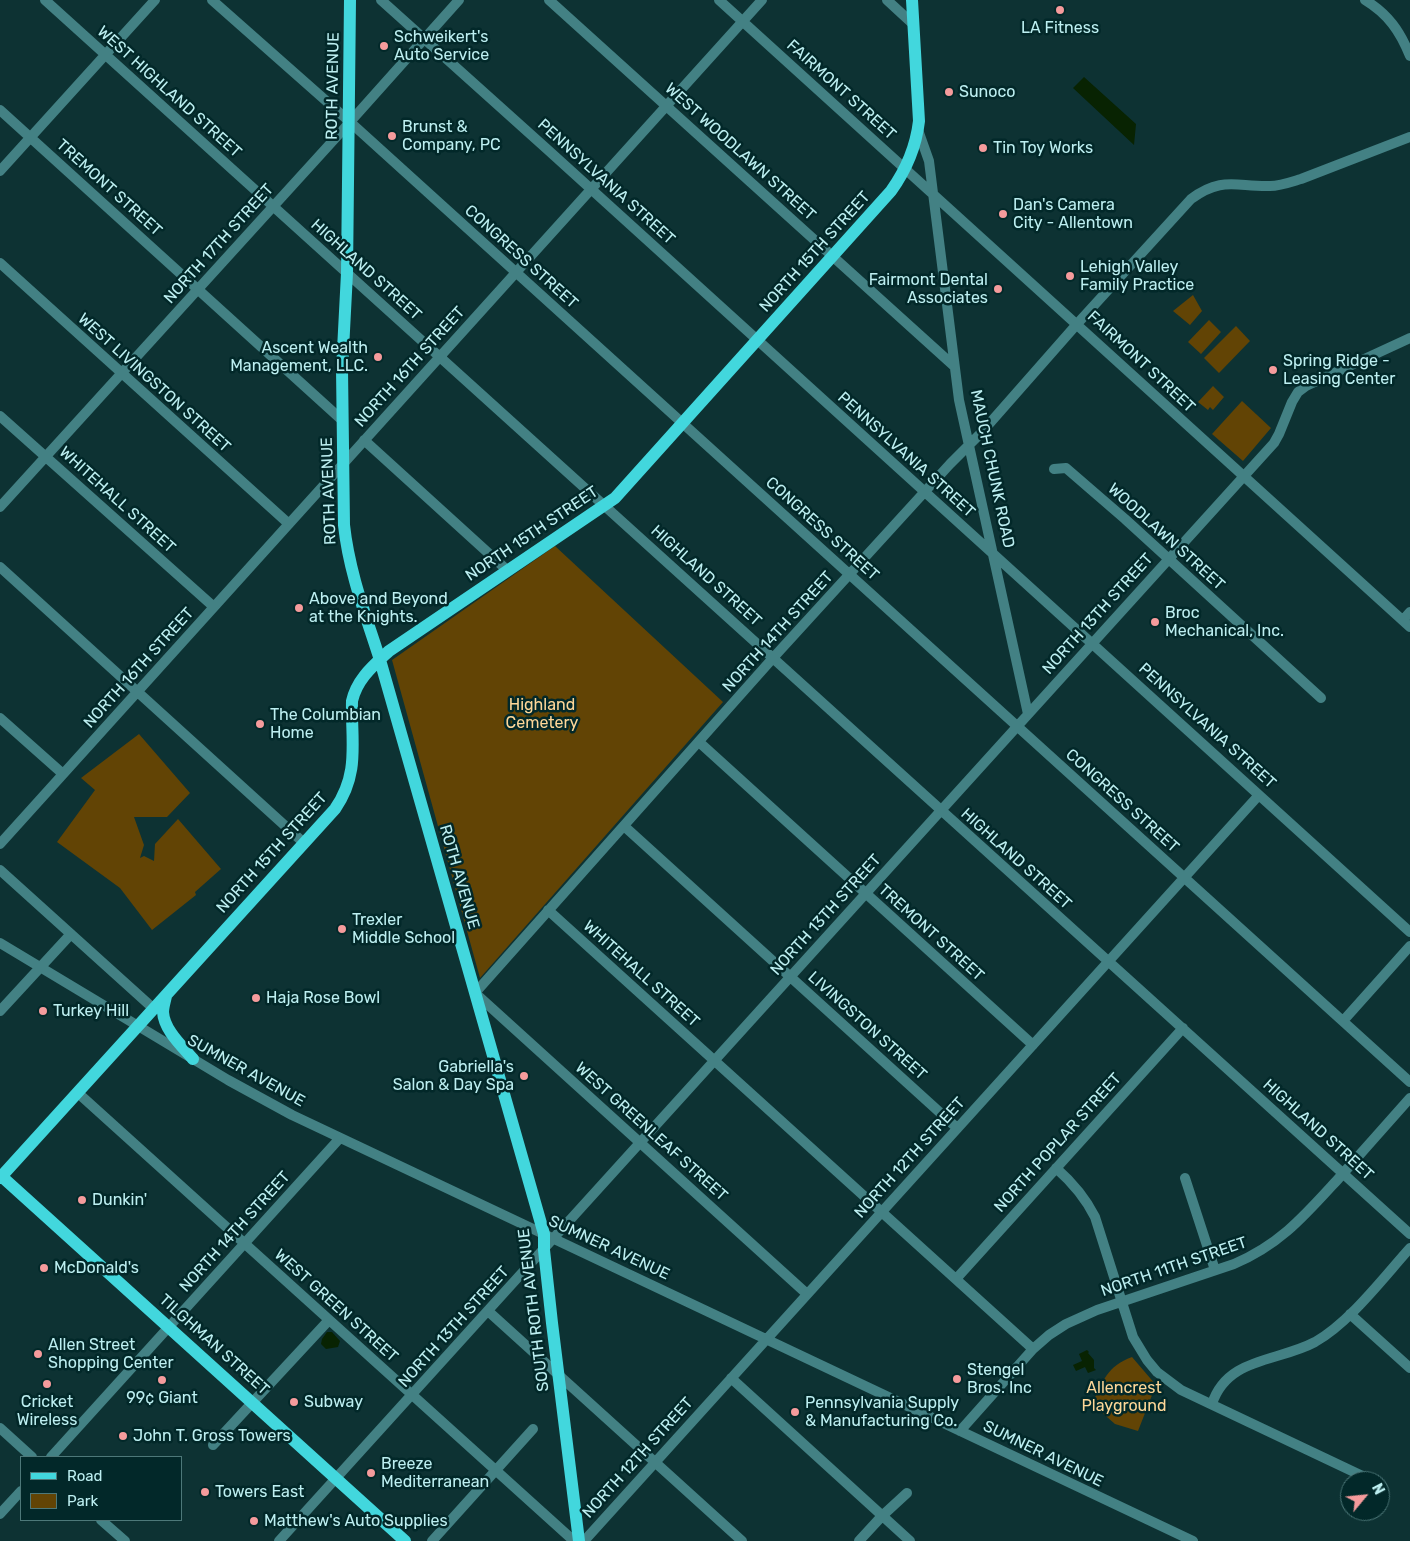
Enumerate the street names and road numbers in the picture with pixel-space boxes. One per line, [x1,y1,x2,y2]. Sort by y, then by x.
street label: WEST HIGHLAND STREET [93,22,245,162]
street label: ROTH AVENUE [322,32,344,140]
street label: FAIRMONT STREET [782,36,900,144]
street label: WEST WOODLAWN STREET [661,79,819,225]
street label: PENNSYLVANIA STREET [533,115,679,249]
street label: TREMONT STREET [52,136,166,240]
street label: NORTH 17TH STREET [160,180,278,308]
street label: NORTH 15TH STREET [756,188,874,316]
street label: CONGRESS STREET [460,201,582,313]
street label: HIGHLAND STREET [307,215,425,325]
street label: NORTH 16TH STREET [351,303,469,431]
street label: FAIRMONT STREET [1083,307,1199,417]
street label: WEST LIVINGSTON STREET [74,309,234,457]
street label: PENNSYLVANIA STREET [833,388,979,522]
street label: MAUCH CHUNK ROAD [966,388,1018,550]
street label: ROTH AVENUE [318,437,340,545]
street label: WHITEHALL STREET [55,443,179,557]
street label: CONGRESS STREET [761,473,883,585]
street label: WOODLAWN STREET [1104,479,1228,595]
street label: NORTH 15TH STREET [462,482,602,586]
street label: HIGHLAND STREET [647,521,765,631]
street label: NORTH 13TH STREET [1039,550,1157,678]
street label: NORTH 14TH STREET [719,568,837,696]
street label: NORTH 16TH STREET [80,604,198,732]
street label: PENNSYLVANIA STREET [1134,659,1280,793]
street label: CONGRESS STREET [1061,745,1183,857]
street label: NORTH 15TH STREET [213,789,331,917]
street label: HIGHLAND STREET [957,804,1075,914]
street label: ROTH AVENUE [435,823,483,931]
street label: NORTH 13TH STREET [767,851,885,979]
street label: TREMONT STREET [874,881,988,985]
street label: WHITEHALL STREET [579,917,703,1031]
street label: LIVINGSTON STREET [804,968,930,1084]
street label: SUMNER AVENUE [184,1031,308,1111]
street label: WEST GREENLEAF STREET [571,1059,731,1205]
street label: NORTH POPLAR STREET [990,1069,1126,1217]
street label: HIGHLAND STREET [1259,1075,1377,1185]
street label: NORTH 12TH STREET [851,1094,969,1222]
street label: NORTH 14TH STREET [176,1168,294,1296]
street label: SUMNER AVENUE [545,1212,673,1284]
street label: SOUTH ROTH AVENUE [514,1227,554,1393]
street label: NORTH 11TH STREET [1098,1233,1250,1301]
street label: WEST GREEN STREET [270,1245,402,1367]
street label: NORTH 13TH STREET [395,1263,513,1391]
street label: TILGHMAN STREET [155,1291,273,1399]
street label: NORTH 12TH STREET [579,1394,697,1522]
street label: SUMNER AVENUE [980,1417,1106,1491]

